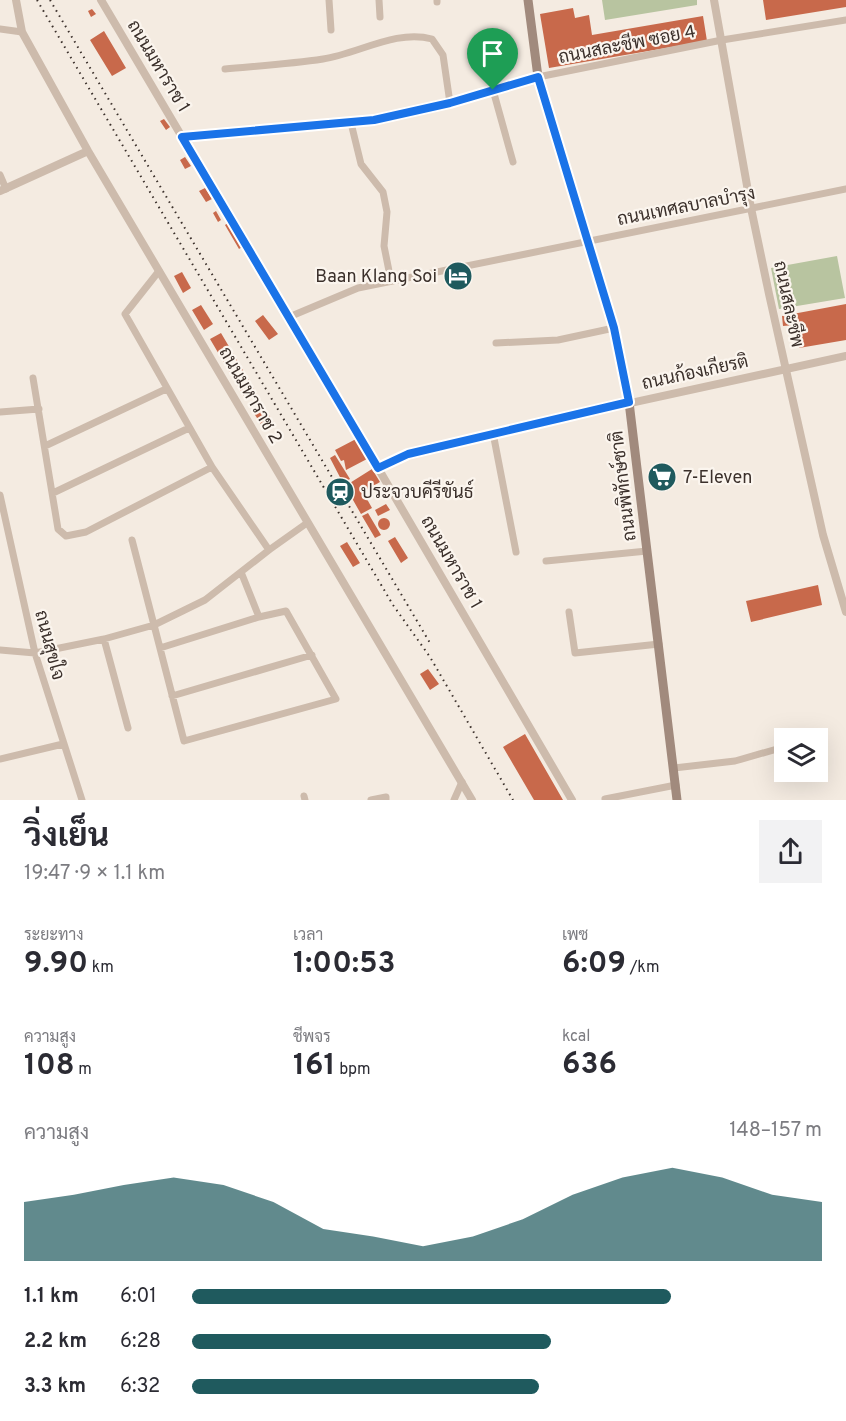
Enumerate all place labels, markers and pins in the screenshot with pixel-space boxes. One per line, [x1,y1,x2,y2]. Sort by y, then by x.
pin [467,28,518,90]
hotel icon: Baan Klang Soi [442,260,474,292]
place label: Baan Klang Soi [315,266,437,289]
supermarket icon: 7-Eleven [646,461,678,493]
place label: 7-Eleven [683,467,752,490]
station icon: ประจวบคีรีขันธ์ [324,476,356,508]
place label: ประจวบคีรีขันธ์ [361,479,474,505]

